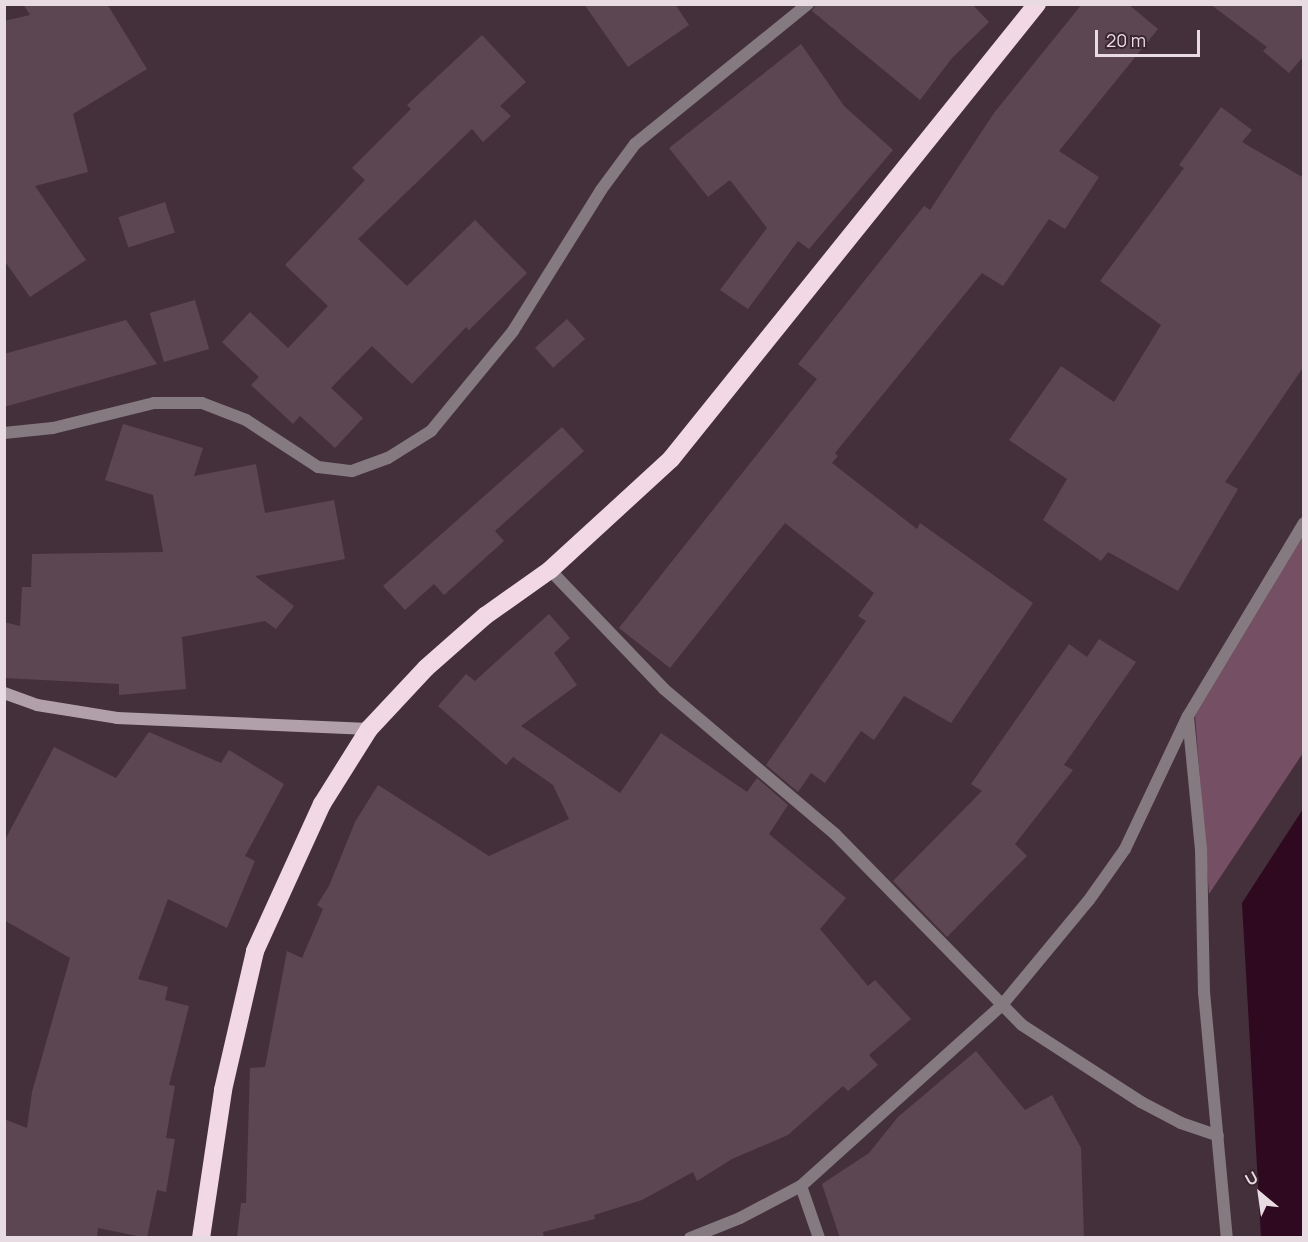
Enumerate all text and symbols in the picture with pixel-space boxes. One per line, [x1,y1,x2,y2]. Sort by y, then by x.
scale bar [1098,18,1203,56]
text: 20 m [1106,28,1146,52]
north arrow [1230,1164,1290,1224]
text: U [1241,1166,1262,1191]

